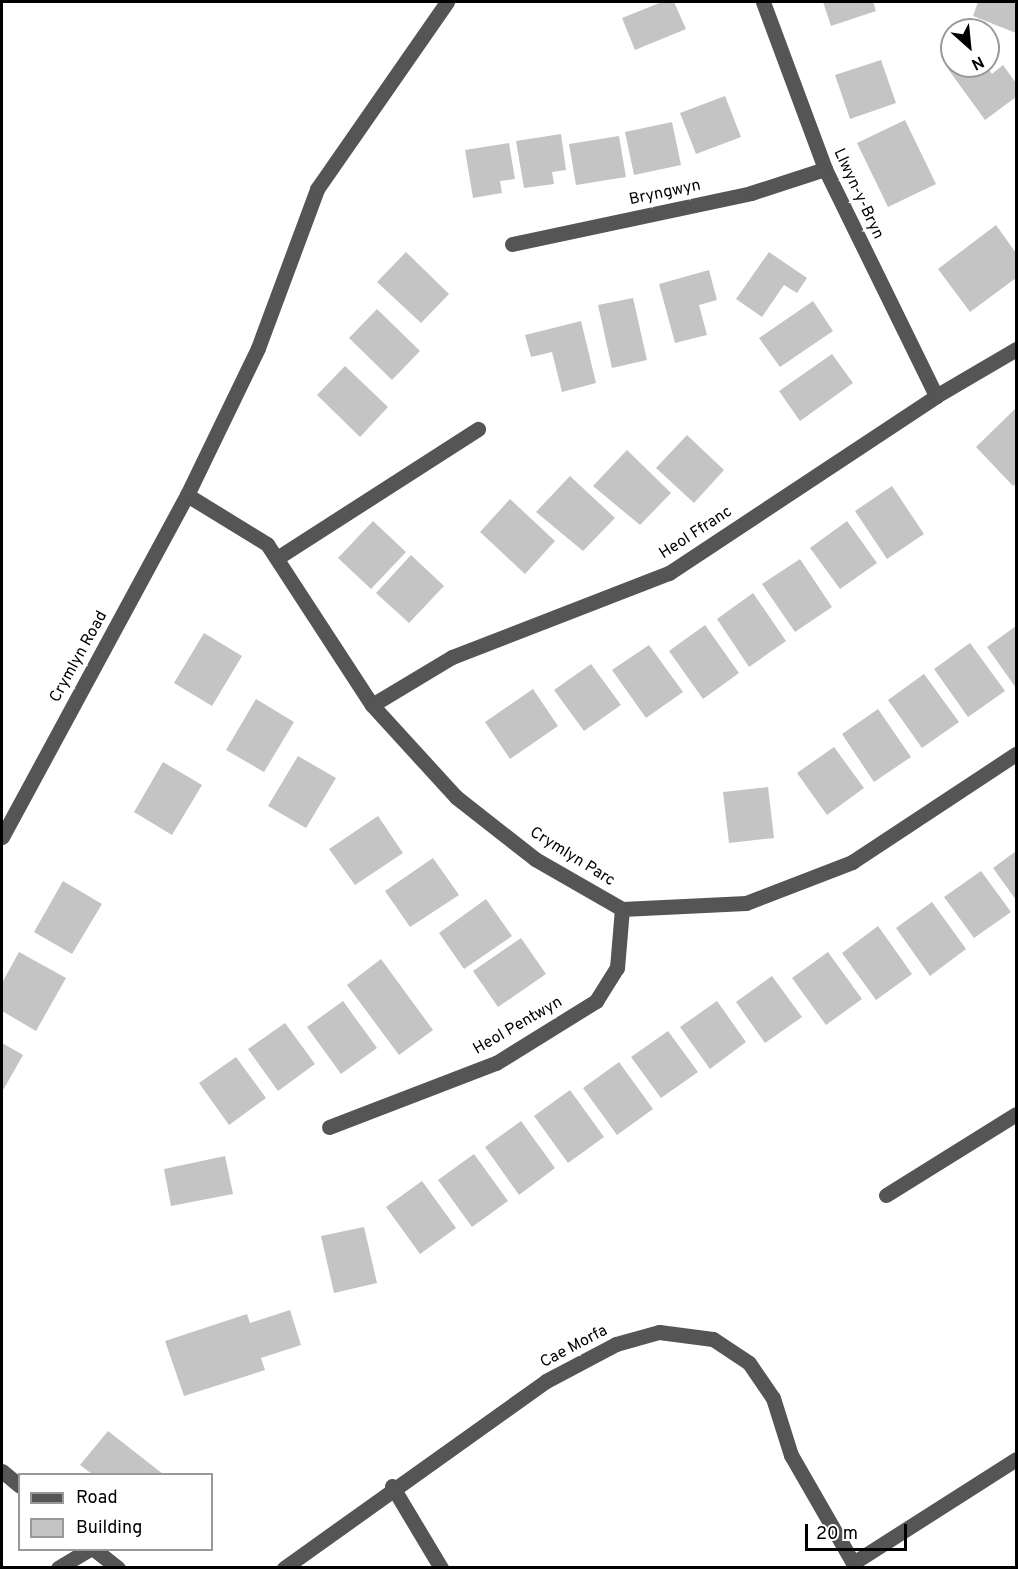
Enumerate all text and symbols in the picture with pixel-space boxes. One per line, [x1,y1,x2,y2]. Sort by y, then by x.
north arrow [940,18,1000,78]
text: N [968,51,987,74]
street label: Llwyn-y-Bryn [829,146,887,242]
street label: Bryngwyn [627,176,703,210]
street label: Heol Ffranc [656,502,736,564]
street label: Crymlyn Road [46,608,112,706]
street label: Crymlyn Parc [526,823,618,891]
street label: Heol Pentwyn [470,993,566,1059]
street label: Cae Morfa [537,1321,611,1373]
legend [18,1473,213,1551]
text: Road [76,1487,118,1510]
scale bar [808,1512,910,1550]
text: Building [76,1517,142,1540]
text: 20 m [816,1523,858,1546]

